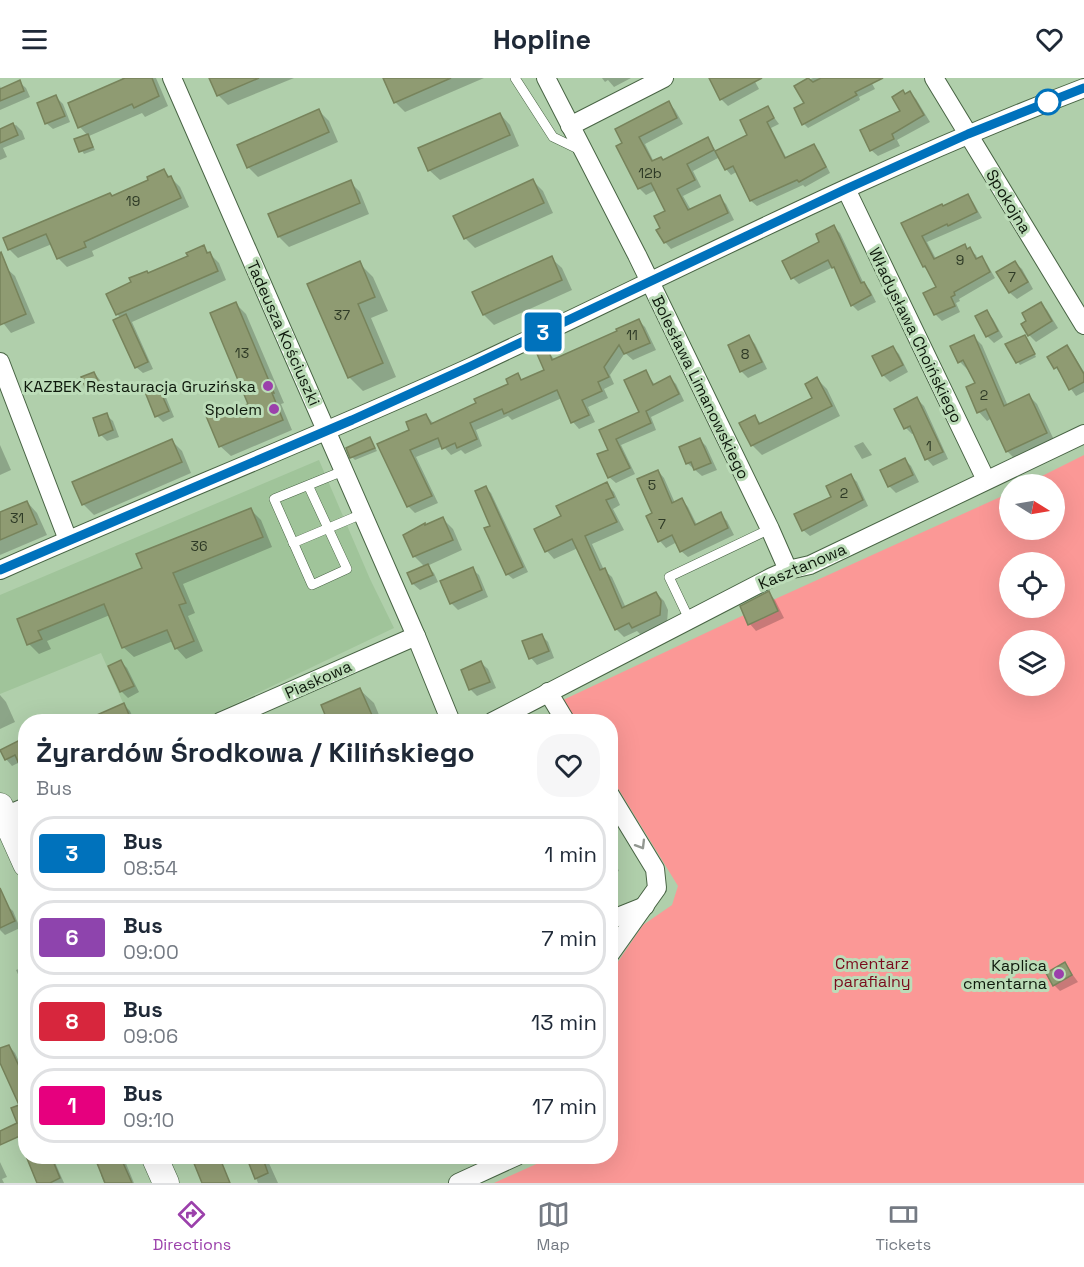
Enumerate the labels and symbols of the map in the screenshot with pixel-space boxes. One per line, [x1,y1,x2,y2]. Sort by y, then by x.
unlabelled marker [1035,89,1061,115]
house number: 12b [638,164,662,182]
street label: Spokojna [981,165,1036,237]
house number: 19 [126,192,140,210]
street label: Władysława Choińskiego [864,244,967,426]
house number: 9 [956,251,964,269]
street label: Tadeusza Kościuszki [242,257,325,409]
house number: 7 [1008,268,1016,286]
street label: Bolesława Limanowskiego [647,292,754,482]
house number: 37 [334,306,350,324]
line badge: 3 [524,312,562,352]
house number: 11 [626,326,638,344]
house number: 13 [235,344,249,362]
house number: 8 [741,345,750,363]
place label: KAZBEK Restauracja Gruzińska [23,376,256,397]
marker: KAZBEK Restauracja Gruzińska [261,379,275,393]
house number: 2 [980,386,988,404]
place label: Spolem [205,399,262,420]
marker: Spolem [267,402,281,416]
house number: 1 [926,437,932,455]
north arrow [999,474,1065,540]
house number: 5 [648,476,656,494]
house number: 2 [840,484,848,502]
house number: 31 [10,509,24,527]
house number: 7 [658,515,666,533]
house number: 36 [190,537,208,555]
street label: Kasztanowa [755,539,849,594]
street label: Piaskowa [282,655,355,703]
one-way arrow [633,839,645,849]
park label: Cmentarz parafialny [833,953,911,992]
place label: Kaplica cmentarna [963,955,1047,994]
marker: Kaplica cmentarna [1052,967,1066,981]

